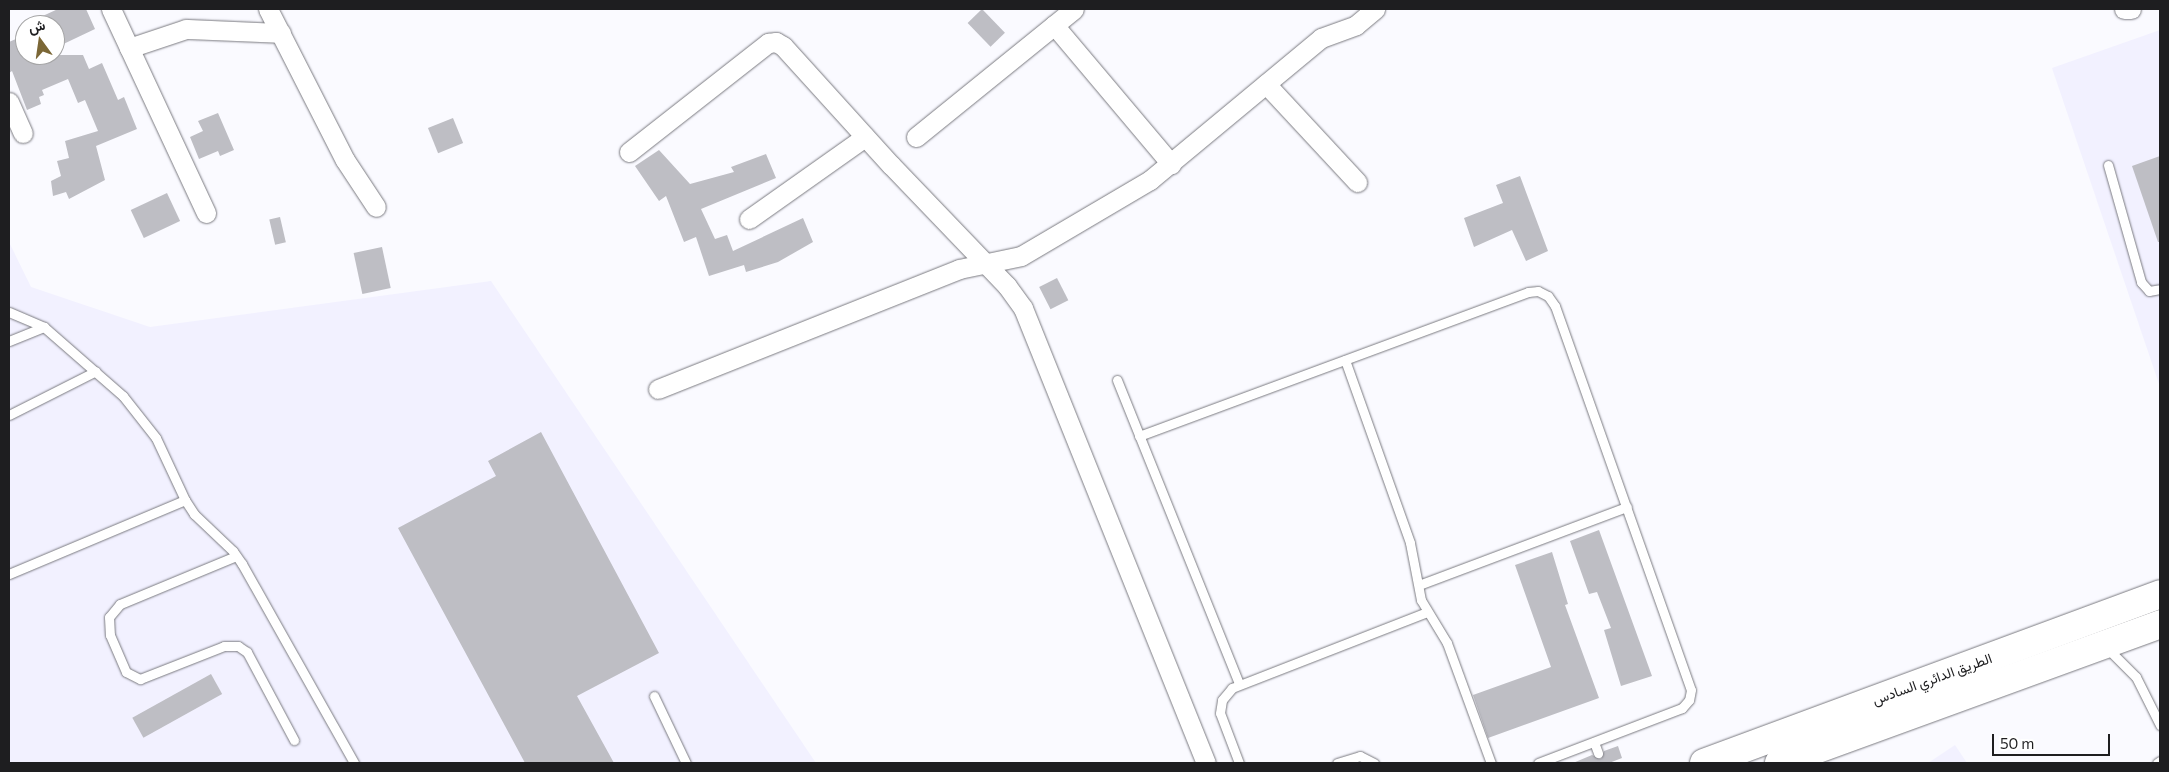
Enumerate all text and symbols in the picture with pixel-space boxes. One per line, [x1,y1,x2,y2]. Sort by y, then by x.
north arrow [15,15,65,65]
text: ش [26,16,47,36]
street label: الطريق الدائري السادس [1870,650,1994,708]
scale bar [1994,724,2112,756]
text: 50 m [2000,734,2034,752]

